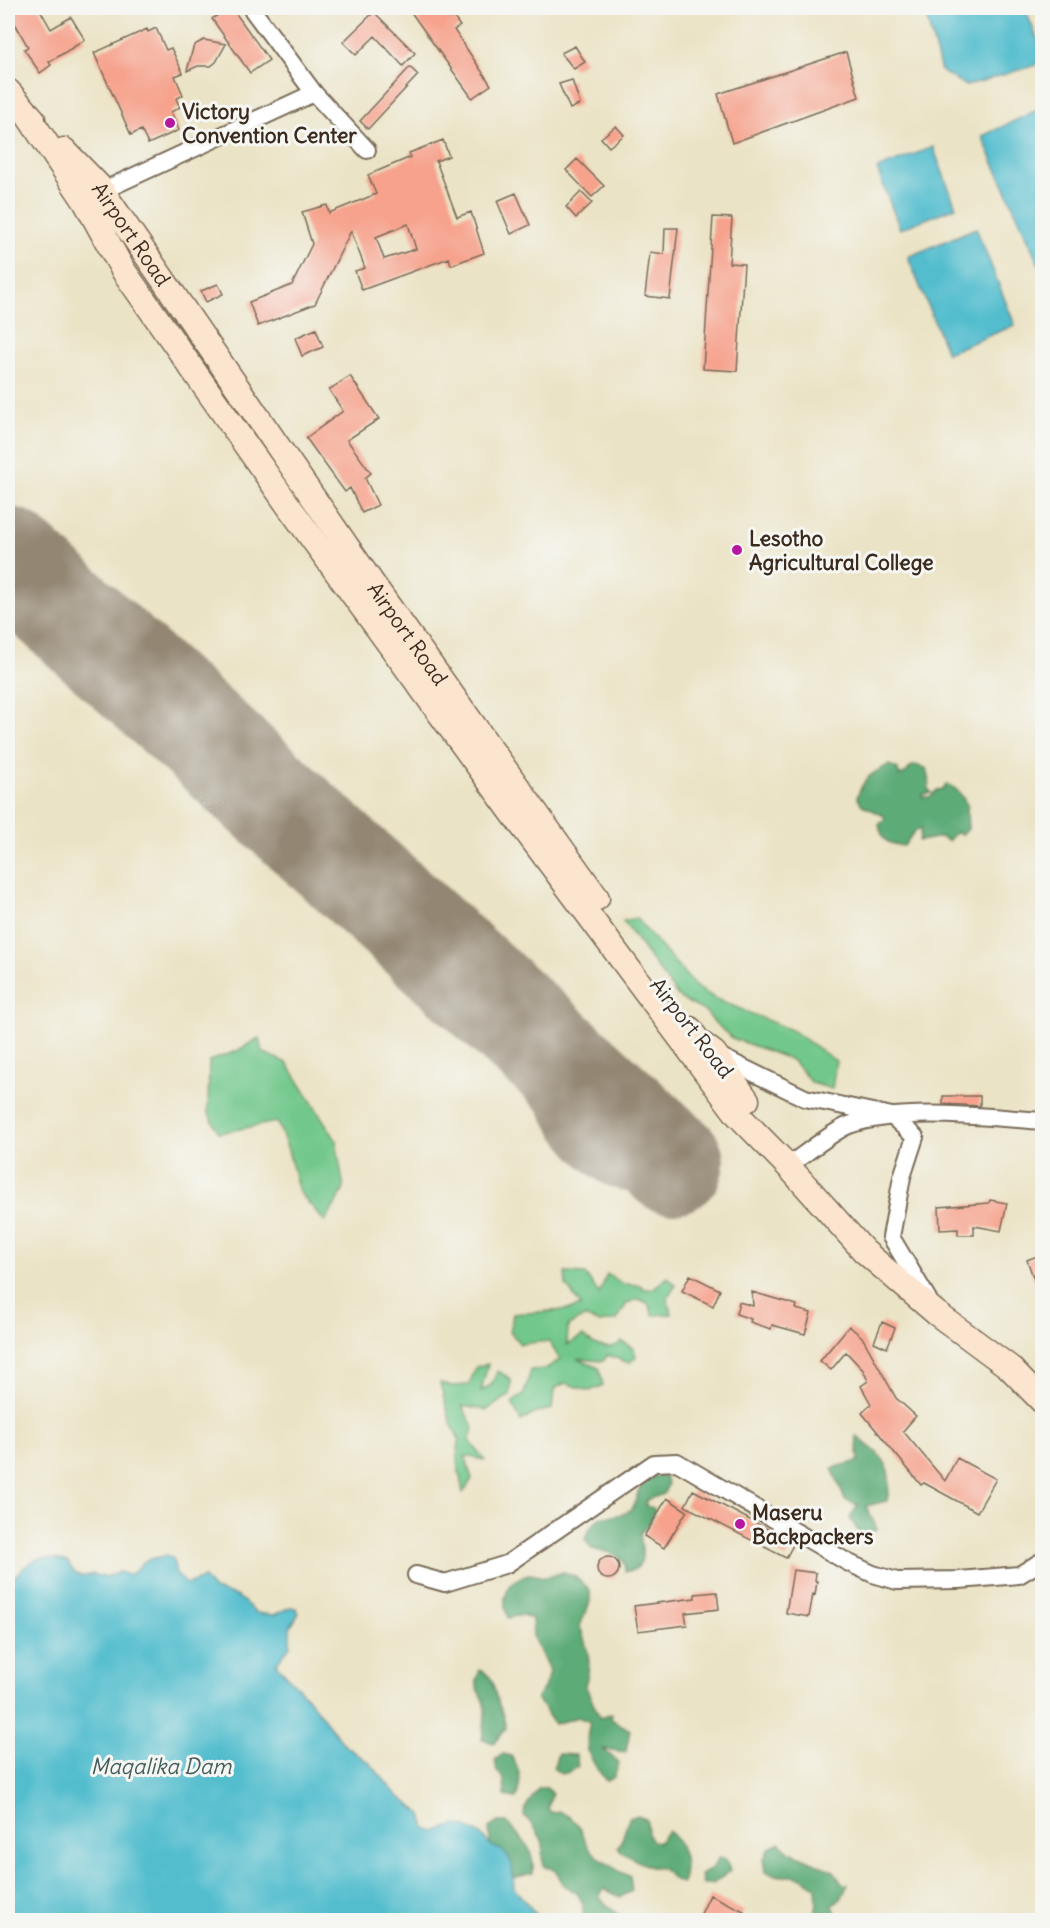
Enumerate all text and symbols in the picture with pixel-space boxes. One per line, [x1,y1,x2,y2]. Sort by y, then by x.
place label: Victory Convention Center [182,98,357,149]
marker: Victory Convention Center [163,116,177,130]
street label: Airport Road [86,176,177,291]
place label: Lesotho Agricultural College [749,525,934,576]
marker: Lesotho Agricultural College [730,543,744,557]
street label: Airport Road [362,577,454,690]
street label: Airport Road [644,972,740,1084]
place label: Maseru Backpackers [752,1499,874,1550]
marker: Maseru Backpackers [733,1517,747,1531]
water label: Maqalika Dam [90,1752,232,1780]

